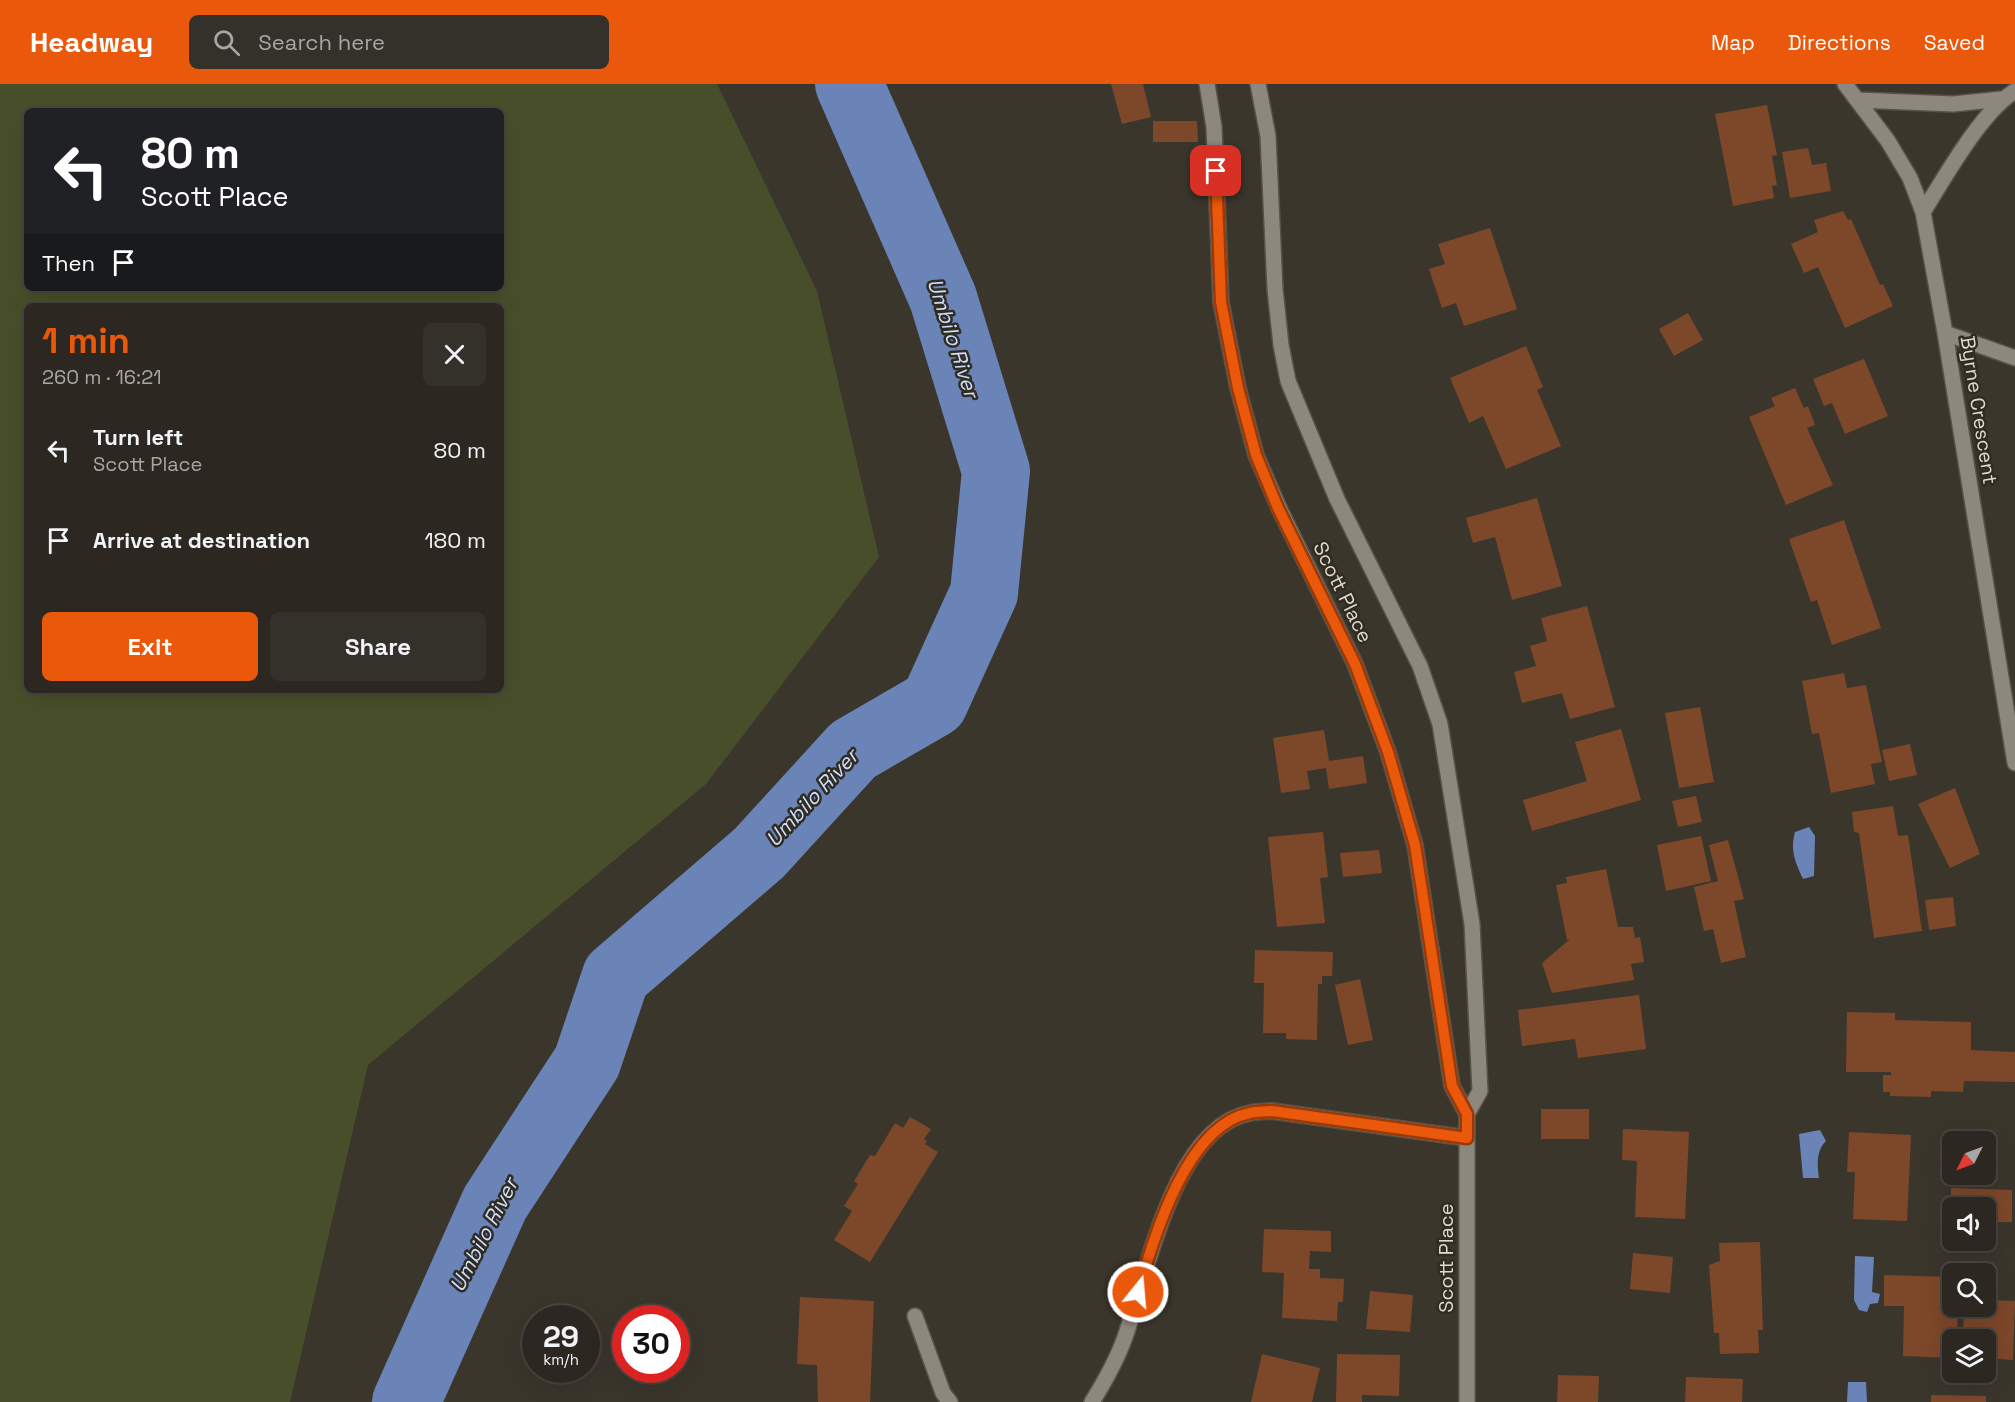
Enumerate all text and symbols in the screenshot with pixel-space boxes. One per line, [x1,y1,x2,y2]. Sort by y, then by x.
search box [189,15,609,69]
text: Headway [30,24,153,60]
icon: search [210,26,243,59]
text: Search here [258,28,385,56]
text: Map [1711,29,1755,56]
text: Directions [1788,29,1891,56]
text: Saved [1924,29,1985,56]
text: 80 m [141,127,240,180]
icon: left [42,132,120,210]
pin [1190,145,1241,196]
icon: arrive [1199,154,1232,187]
text: Scott Place [141,179,289,214]
icon: arrive [107,246,140,279]
text: Then [42,249,95,277]
water label: Umbilo River [921,275,986,403]
text: 1 min [42,318,130,364]
button: close [423,323,486,386]
street label: Byrne Crescent [1954,334,2004,486]
text: 260 m · 16:21 [42,364,162,390]
text: Turn left [93,423,183,451]
icon: left [42,434,75,467]
text: 80 m [434,436,486,464]
text: Scott Place [93,451,202,477]
icon: arrive [42,524,75,557]
text: Arrive at destination [93,526,310,554]
text: 180 m [424,526,486,554]
street label: Scott Place [1307,537,1379,647]
button: Exit [42,612,258,681]
button: Share [270,612,486,681]
water label: Umbilo River [760,742,865,852]
north arrow [1942,1131,1996,1185]
map controls [1942,1131,1996,1383]
water label: Umbilo River [443,1172,525,1296]
button: sound [1942,1197,1996,1251]
street label: Scott Place [1433,1203,1459,1313]
position arrow [1106,1260,1170,1324]
button: search [1942,1263,1996,1317]
speed limit sign: 30 [612,1305,690,1383]
text: 29 [543,1317,579,1356]
button: layers [1942,1329,1996,1383]
text: km/h [543,1350,579,1369]

